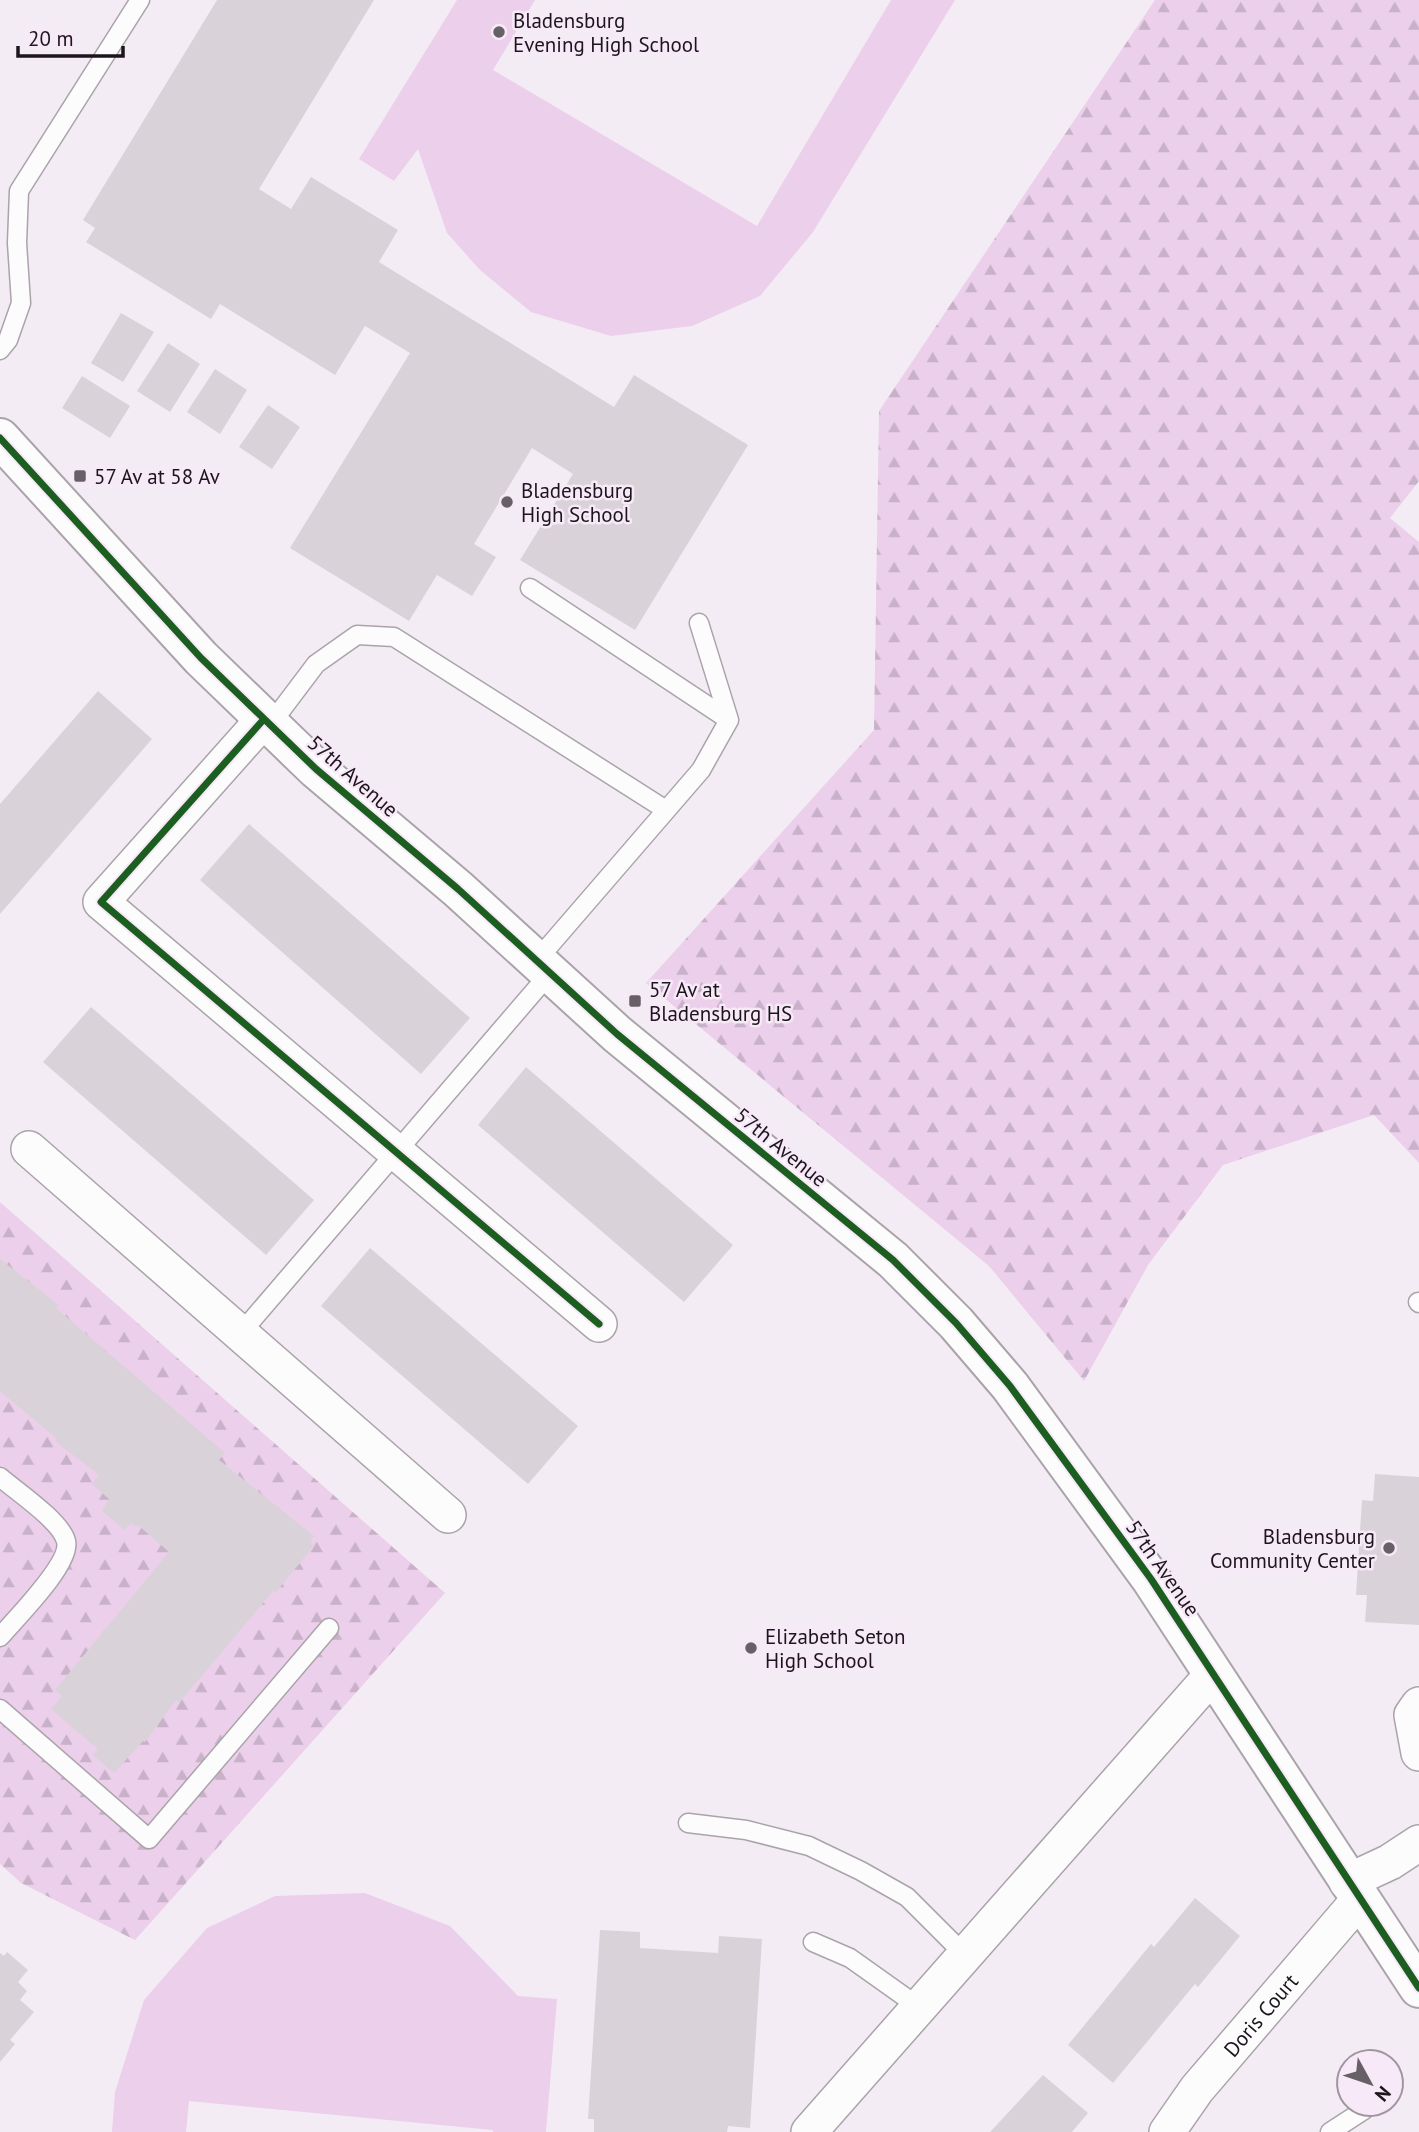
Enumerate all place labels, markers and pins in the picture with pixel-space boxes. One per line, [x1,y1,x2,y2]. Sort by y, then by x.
place label: Bladensburg Evening High School [513,7,699,58]
marker: Bladensburg Evening High School [491,24,507,40]
place label: 57 Av at 58 Av [94,463,220,490]
marker: 57 Av at 58 Av [72,468,88,484]
place label: Bladensburg High School [521,477,633,528]
marker: Bladensburg High School [499,494,515,510]
place label: 57 Av at Bladensburg HS [649,976,792,1027]
marker: 57 Av at Bladensburg HS [627,993,643,1009]
place label: Bladensburg Community Center [1210,1523,1375,1574]
marker: Bladensburg Community Center [1381,1540,1397,1556]
place label: Elizabeth Seton High School [765,1623,906,1674]
marker: Elizabeth Seton High School [743,1640,759,1656]

